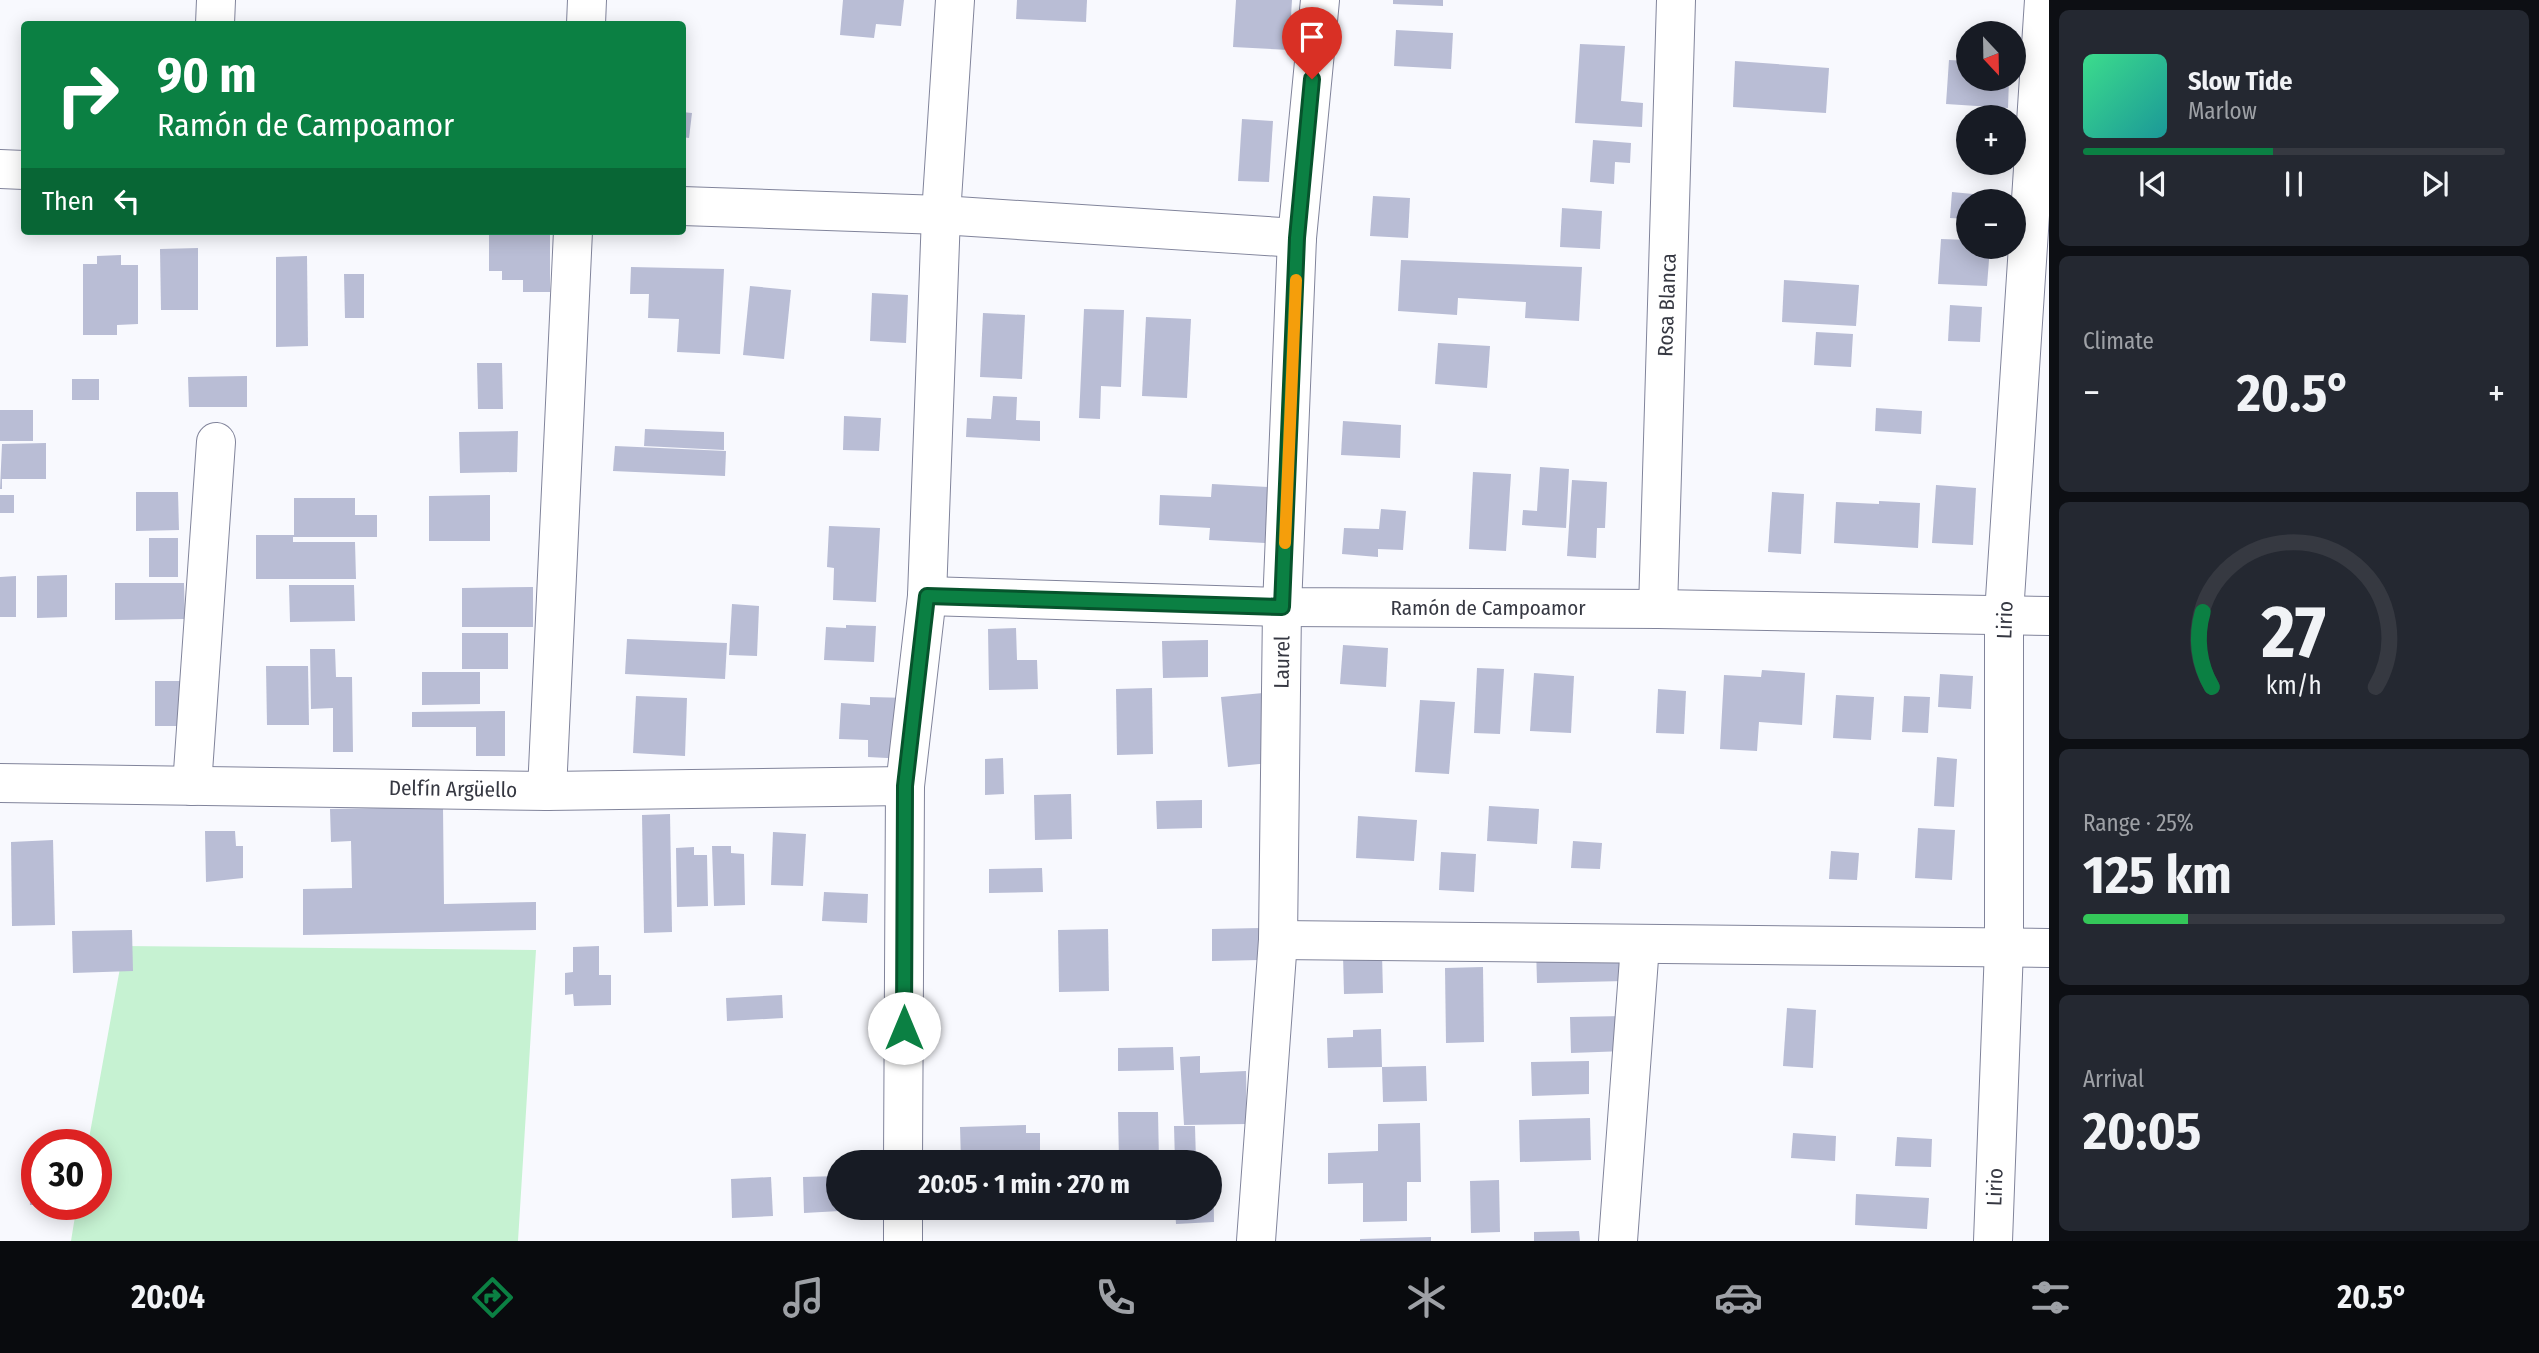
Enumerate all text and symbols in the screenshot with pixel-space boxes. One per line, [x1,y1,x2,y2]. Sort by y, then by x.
pin [1282,7,1342,79]
icon: arrive [1293,18,1331,56]
north arrow [1956,21,2026,91]
map controls [1956,21,2026,259]
text: 90 m [157,46,257,105]
icon: right [42,49,133,140]
text: Slow Tide [2188,66,2292,97]
text: Marlow [2188,97,2257,125]
button: + [1956,105,2026,175]
text: Ramón de Campoamor [157,106,454,144]
icon: previous [2134,165,2172,203]
icon: pause [2275,165,2313,203]
icon: next [2416,165,2454,203]
icon: left [108,182,146,220]
text: Then [42,186,94,217]
button: − [1956,189,2026,259]
street label: Rosa Blanca [1652,253,1682,357]
text: Climate [2083,327,2154,355]
text: 20.5° [2237,362,2351,425]
text: − [2083,370,2100,416]
text: + [2488,370,2505,416]
text: 27 [2261,589,2326,676]
street label: Ramón de Campoamor [1390,595,1586,621]
street label: Lirio [1991,600,2019,640]
street label: Laurel [1269,635,1295,689]
text: km/h [2266,670,2322,700]
street label: Delfín Argüello [389,775,517,803]
text: Range · 25% [2083,809,2194,837]
text: 125 km [2083,844,2232,907]
position arrow [867,991,941,1065]
text: Arrival [2083,1065,2144,1093]
text: 20:05 [2083,1100,2201,1163]
speed limit sign: 30 [21,1129,112,1220]
street label: Lirio [1981,1167,2009,1207]
text: 20:05 · 1 min · 270 m [918,1169,1130,1200]
icon: directions [468,1273,517,1322]
icon: music [779,1273,828,1322]
icon: phone [1091,1273,1140,1322]
icon: climate [1402,1273,1451,1322]
icon: car [1714,1273,1763,1322]
icon: filters [2026,1273,2075,1322]
text: 20:04 [131,1278,205,1316]
text: 20.5° [2337,1278,2408,1316]

